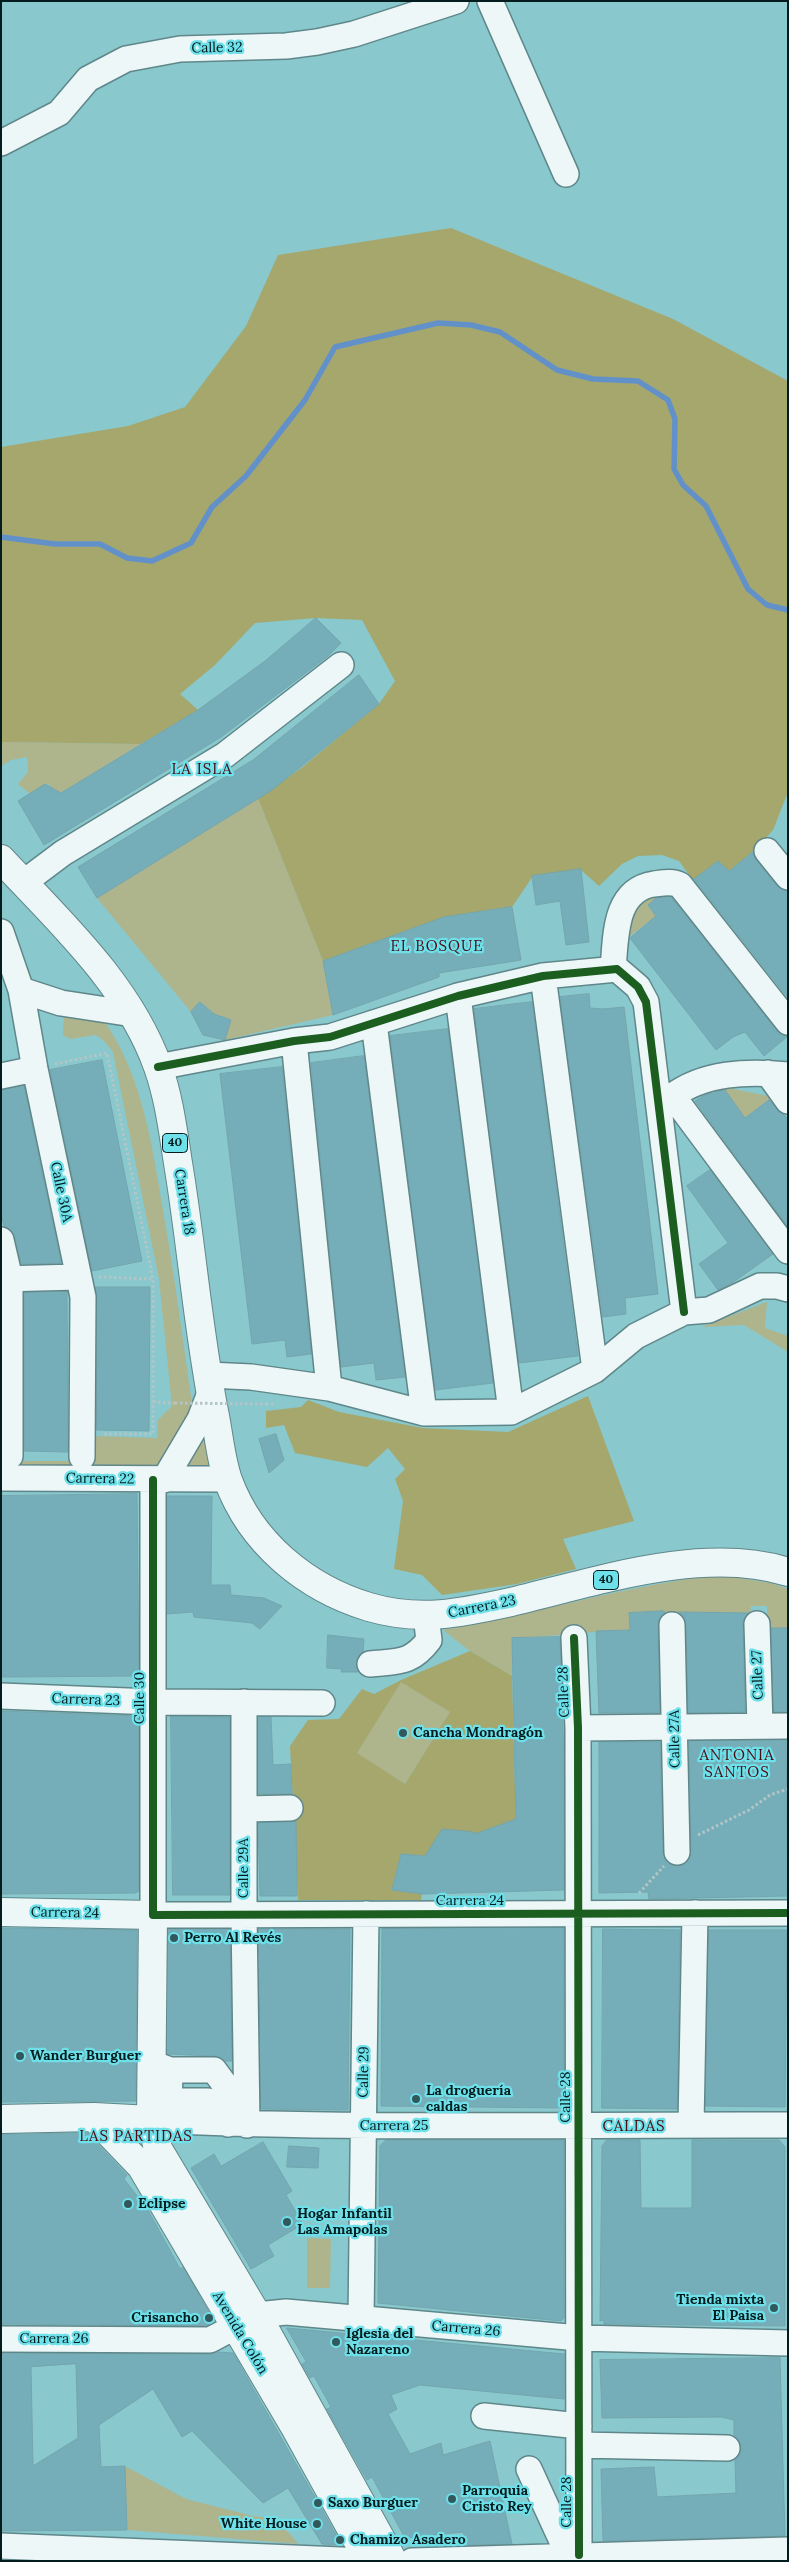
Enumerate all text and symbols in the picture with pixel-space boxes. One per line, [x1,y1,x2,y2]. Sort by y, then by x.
street label: Calle 32 [191,39,243,57]
district label: LA ISLA [171,761,233,779]
district label: EL BOSQUE [389,938,485,956]
road number: 40 [162,1134,188,1152]
street label: Calle 30A [46,1160,76,1224]
street label: Carrera 18 [171,1168,197,1236]
street label: Carrera 22 [66,1470,134,1488]
road number: 40 [594,1570,618,1590]
street label: Carrera 23 [447,1592,517,1622]
street label: Calle 27 [749,1650,767,1700]
street label: Calle 28 [555,1666,573,1718]
street label: Calle 30 [132,1672,148,1724]
street label: Carrera 23 [51,1690,121,1710]
street label: Calle 27A [666,1710,684,1768]
place label: Cancha Mondragón [413,1725,543,1741]
marker: Cancha Mondragón [397,1727,409,1739]
district label: ANTONIA SANTOS [699,1747,775,1782]
street label: Calle 29A [236,1838,252,1898]
street label: Carrera 24 [436,1893,504,1909]
street label: Carrera 24 [31,1904,99,1922]
place label: Perro Al Revés [184,1930,281,1946]
marker: Perro Al Revés [168,1932,180,1944]
street label: Calle 29 [355,2046,373,2098]
place label: Wander Burguer [30,2048,141,2064]
marker: Wander Burguer [14,2050,26,2062]
street label: Calle 28 [558,2071,574,2123]
place label: La droguería caldas [426,2083,511,2116]
marker: La droguería caldas [410,2093,422,2105]
street label: Carrera 25 [360,2118,428,2134]
district label: CALDAS [602,2118,666,2136]
district label: LAS PARTIDAS [78,2128,194,2146]
place label: Eclipse [138,2196,186,2212]
marker: Eclipse [122,2198,134,2210]
place label: Hogar Infantil Las Amapolas [297,2206,392,2238]
marker: Hogar Infantil Las Amapolas [281,2216,293,2228]
street label: Avenida Colón [209,2289,271,2377]
place label: Tienda mixta El Paisa [676,2292,764,2324]
marker: Tienda mixta El Paisa [768,2302,780,2314]
place label: Crisancho [131,2310,199,2326]
marker: Crisancho [203,2312,215,2324]
street label: Carrera 26 [431,2318,501,2340]
place label: Iglesia del Nazareno [346,2326,413,2358]
street label: Carrera 26 [19,2331,89,2347]
marker: Iglesia del Nazareno [330,2336,342,2348]
street label: Calle 28 [559,2476,575,2528]
place label: Parroquia Cristo Rey [462,2483,532,2516]
marker: Parroquia Cristo Rey [446,2493,458,2505]
place label: Saxo Burguer [328,2495,418,2511]
marker: Saxo Burguer [312,2497,324,2509]
place label: White House [220,2516,307,2532]
marker: White House [311,2518,323,2530]
place label: Chamizo Asadero [350,2532,466,2548]
marker: Chamizo Asadero [334,2534,346,2546]

